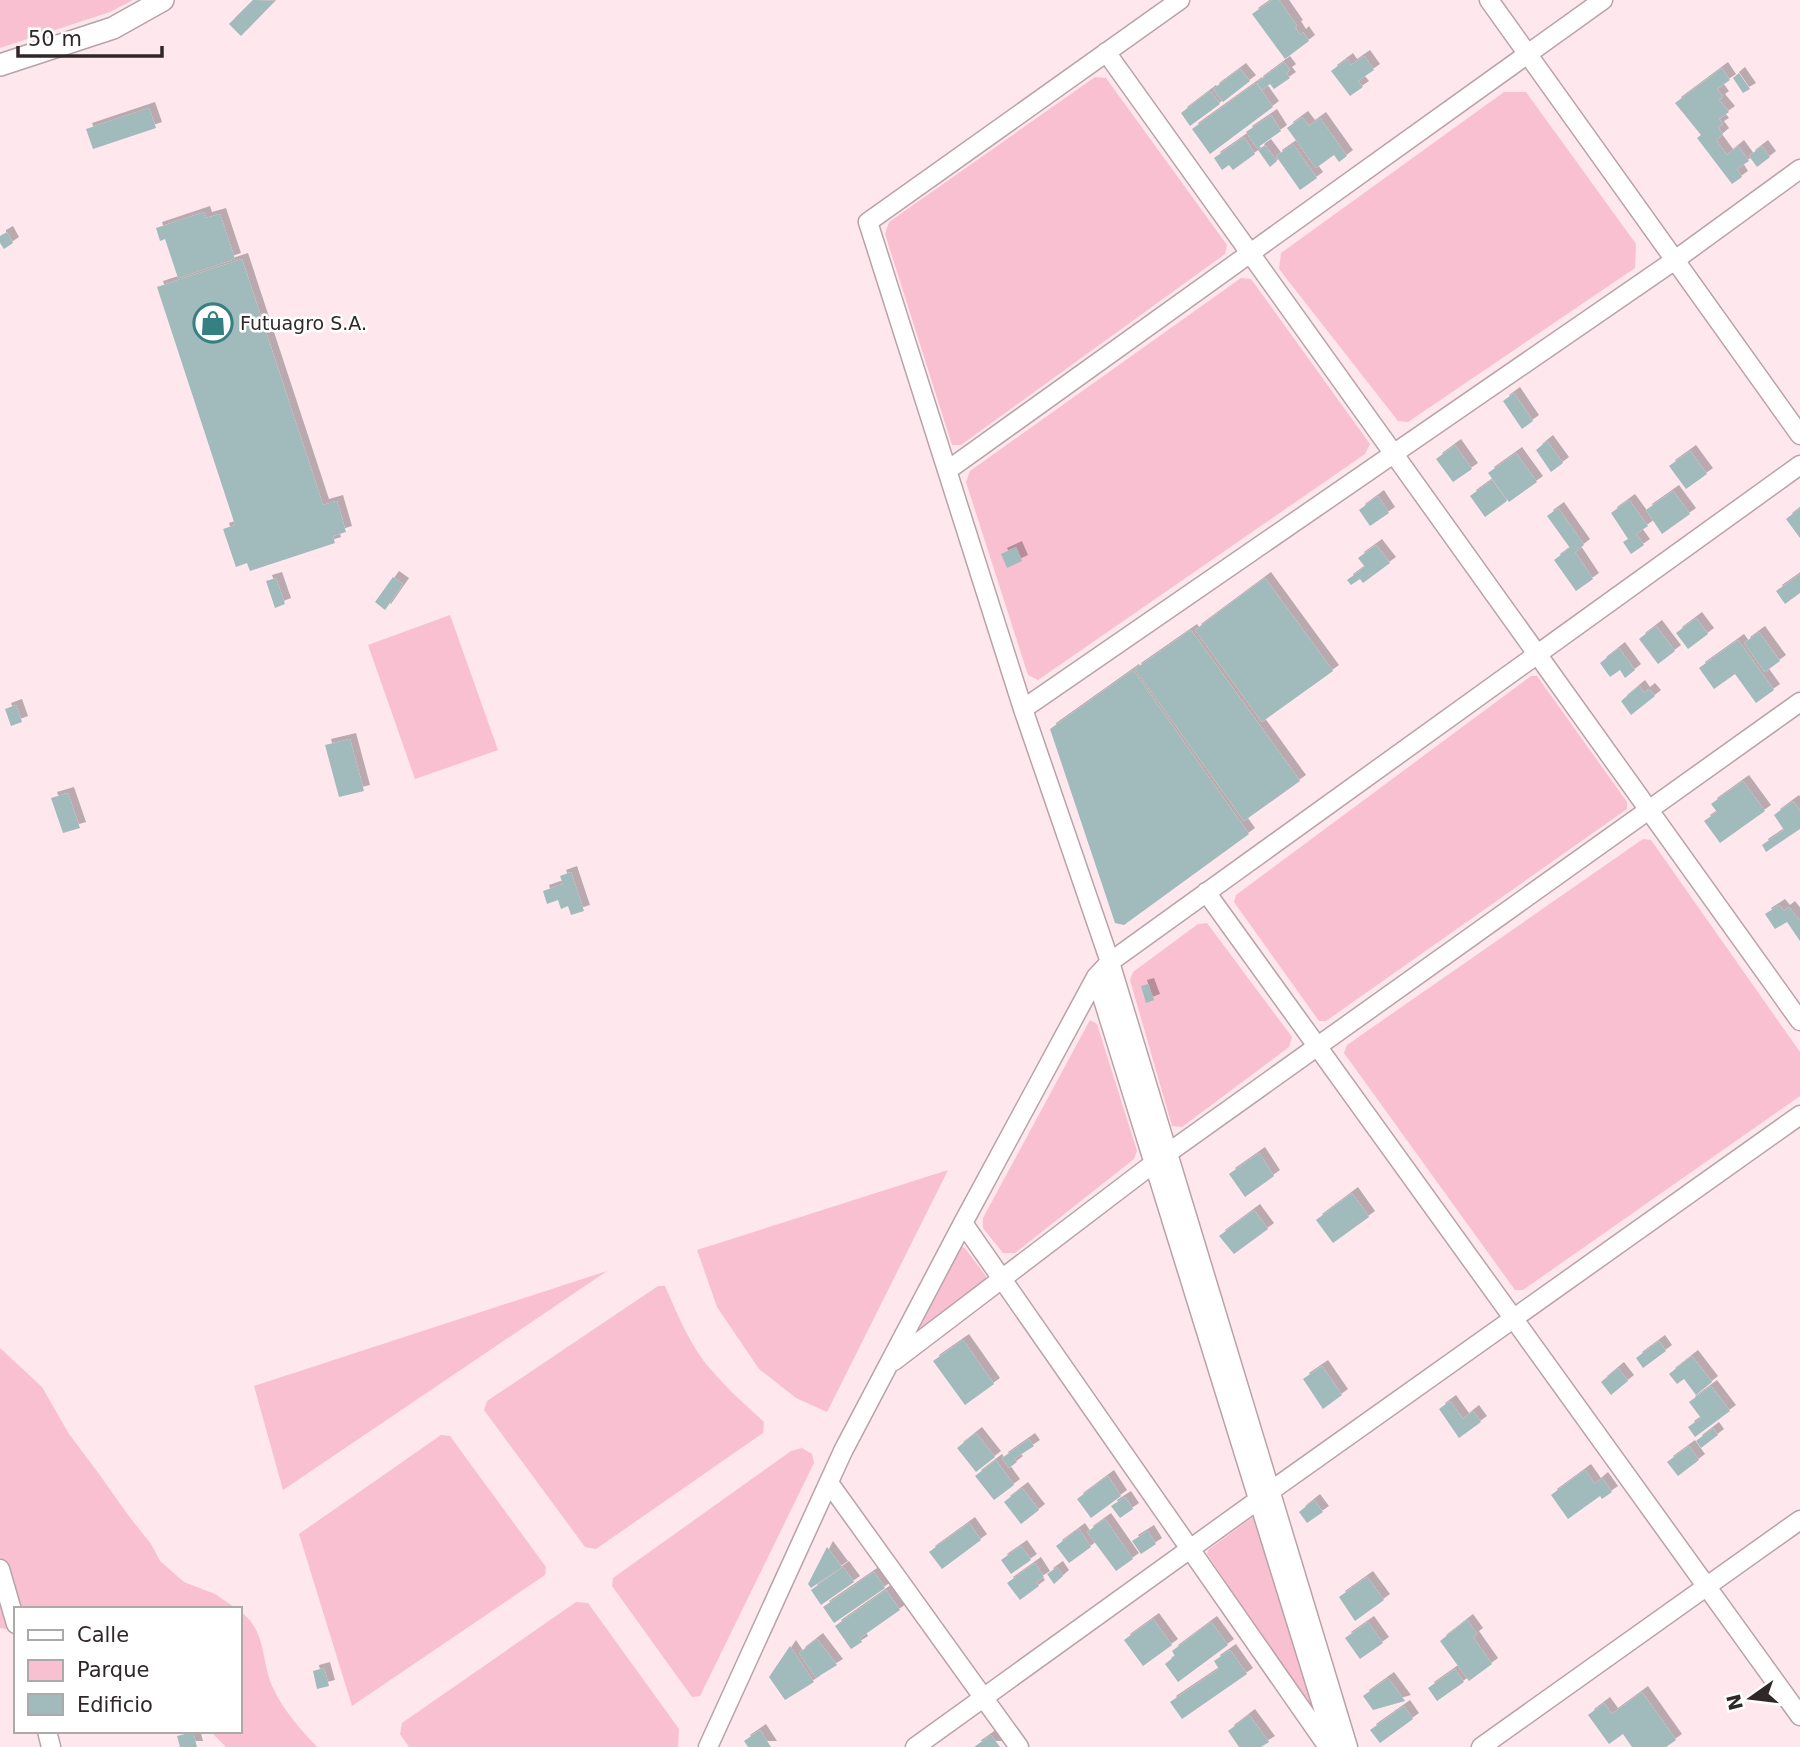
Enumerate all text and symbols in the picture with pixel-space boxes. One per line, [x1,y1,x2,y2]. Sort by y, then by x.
scale bar [18,14,161,58]
text: 50 m [28,27,82,51]
shop icon: Futuagro S.A. [192,302,234,344]
place label: Futuagro S.A. [240,312,367,334]
legend [14,1607,242,1733]
text: Calle [77,1623,129,1647]
text: Parque [77,1658,149,1682]
north arrow [1716,1663,1786,1733]
text: N [1722,1692,1747,1712]
text: Edificio [77,1693,153,1717]

